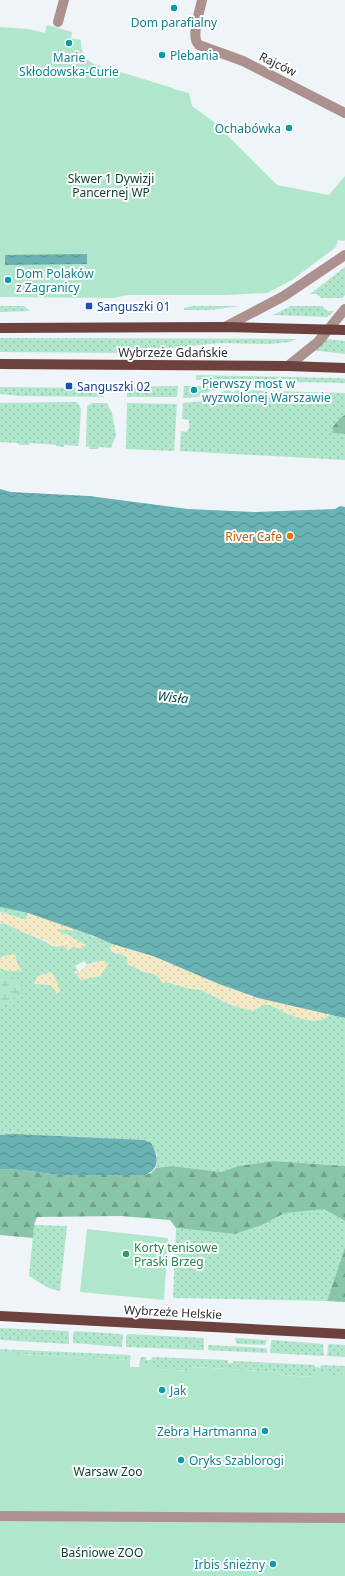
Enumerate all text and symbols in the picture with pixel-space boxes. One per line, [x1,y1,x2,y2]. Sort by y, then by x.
marker: Dom parafialny [169,3,179,13]
place label: Dom parafialny [131,14,218,31]
marker: Marie Skłodowska-Curie [64,38,74,48]
place label: Plebania [170,47,218,64]
street label: Rajców [257,48,300,81]
place label: Marie Skłodowska-Curie [19,49,119,80]
marker: Plebania [157,50,167,60]
place label: Ochabówka [215,120,281,137]
marker: Ochabówka [284,123,294,133]
park label: Skwer 1 Dywizji Pancernej WP [68,170,154,201]
place label: Dom Polaków z Zagranicy [16,265,94,296]
marker: Dom Polaków z Zagranicy [3,275,13,285]
place label: Sanguszki 01 [97,298,170,315]
marker: Sanguszki 01 [84,301,94,311]
street label: Wybrzeże Gdańskie [118,344,228,361]
place label: Pierwszy most w wyzwolonej Warszawie [202,375,331,406]
place label: Sanguszki 02 [77,378,150,395]
marker: Sanguszki 02 [64,381,74,391]
marker: Pierwszy most w wyzwolonej Warszawie [189,385,199,395]
place label: River Cafe [225,528,282,545]
marker: River Cafe [285,531,295,541]
water label: Wisła [157,686,190,708]
place label: Korty tenisowe Praski Brzeg [134,1239,218,1270]
marker: Korty tenisowe Praski Brzeg [121,1249,131,1259]
street label: Wybrzeże Helskie [124,1301,223,1323]
place label: Jak [169,1382,187,1399]
marker: Jak [157,1385,167,1395]
place label: Zebra Hartmanna [157,1423,257,1440]
marker: Zebra Hartmanna [260,1426,270,1436]
place label: Oryks Szablorogi [189,1452,284,1469]
marker: Oryks Szablorogi [176,1455,186,1465]
park label: Warsaw Zoo [73,1463,143,1480]
park label: Baśniowe ZOO [61,1544,143,1561]
place label: Irbis śnieżny [195,1556,266,1573]
marker: Irbis śnieżny [268,1559,278,1569]

